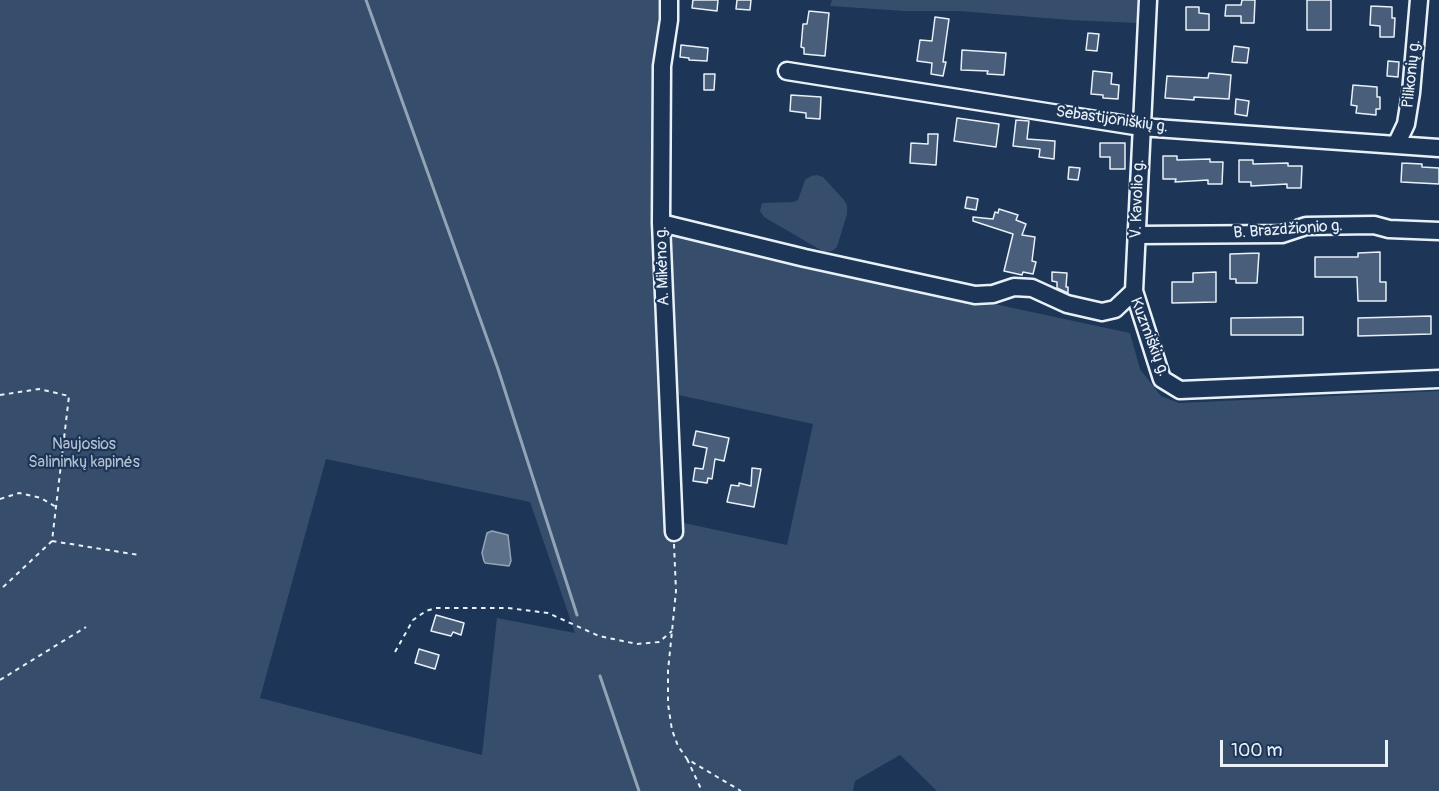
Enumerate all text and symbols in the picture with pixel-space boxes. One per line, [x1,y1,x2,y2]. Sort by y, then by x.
street label: Pilikonių g. [1399,39,1425,109]
street label: Sebastijoniškių g. [1055,103,1169,137]
street label: V. Kavolio g. [1127,159,1149,239]
street label: B. Brazdžionio g. [1233,217,1343,243]
street label: A. Mikėno g. [652,226,674,306]
street label: Kuzmiškių g. [1125,295,1173,379]
park label: Naujosios Salininkų kapinės [28,435,140,473]
scale bar [1223,728,1391,766]
text: 100 m [1231,739,1283,762]

